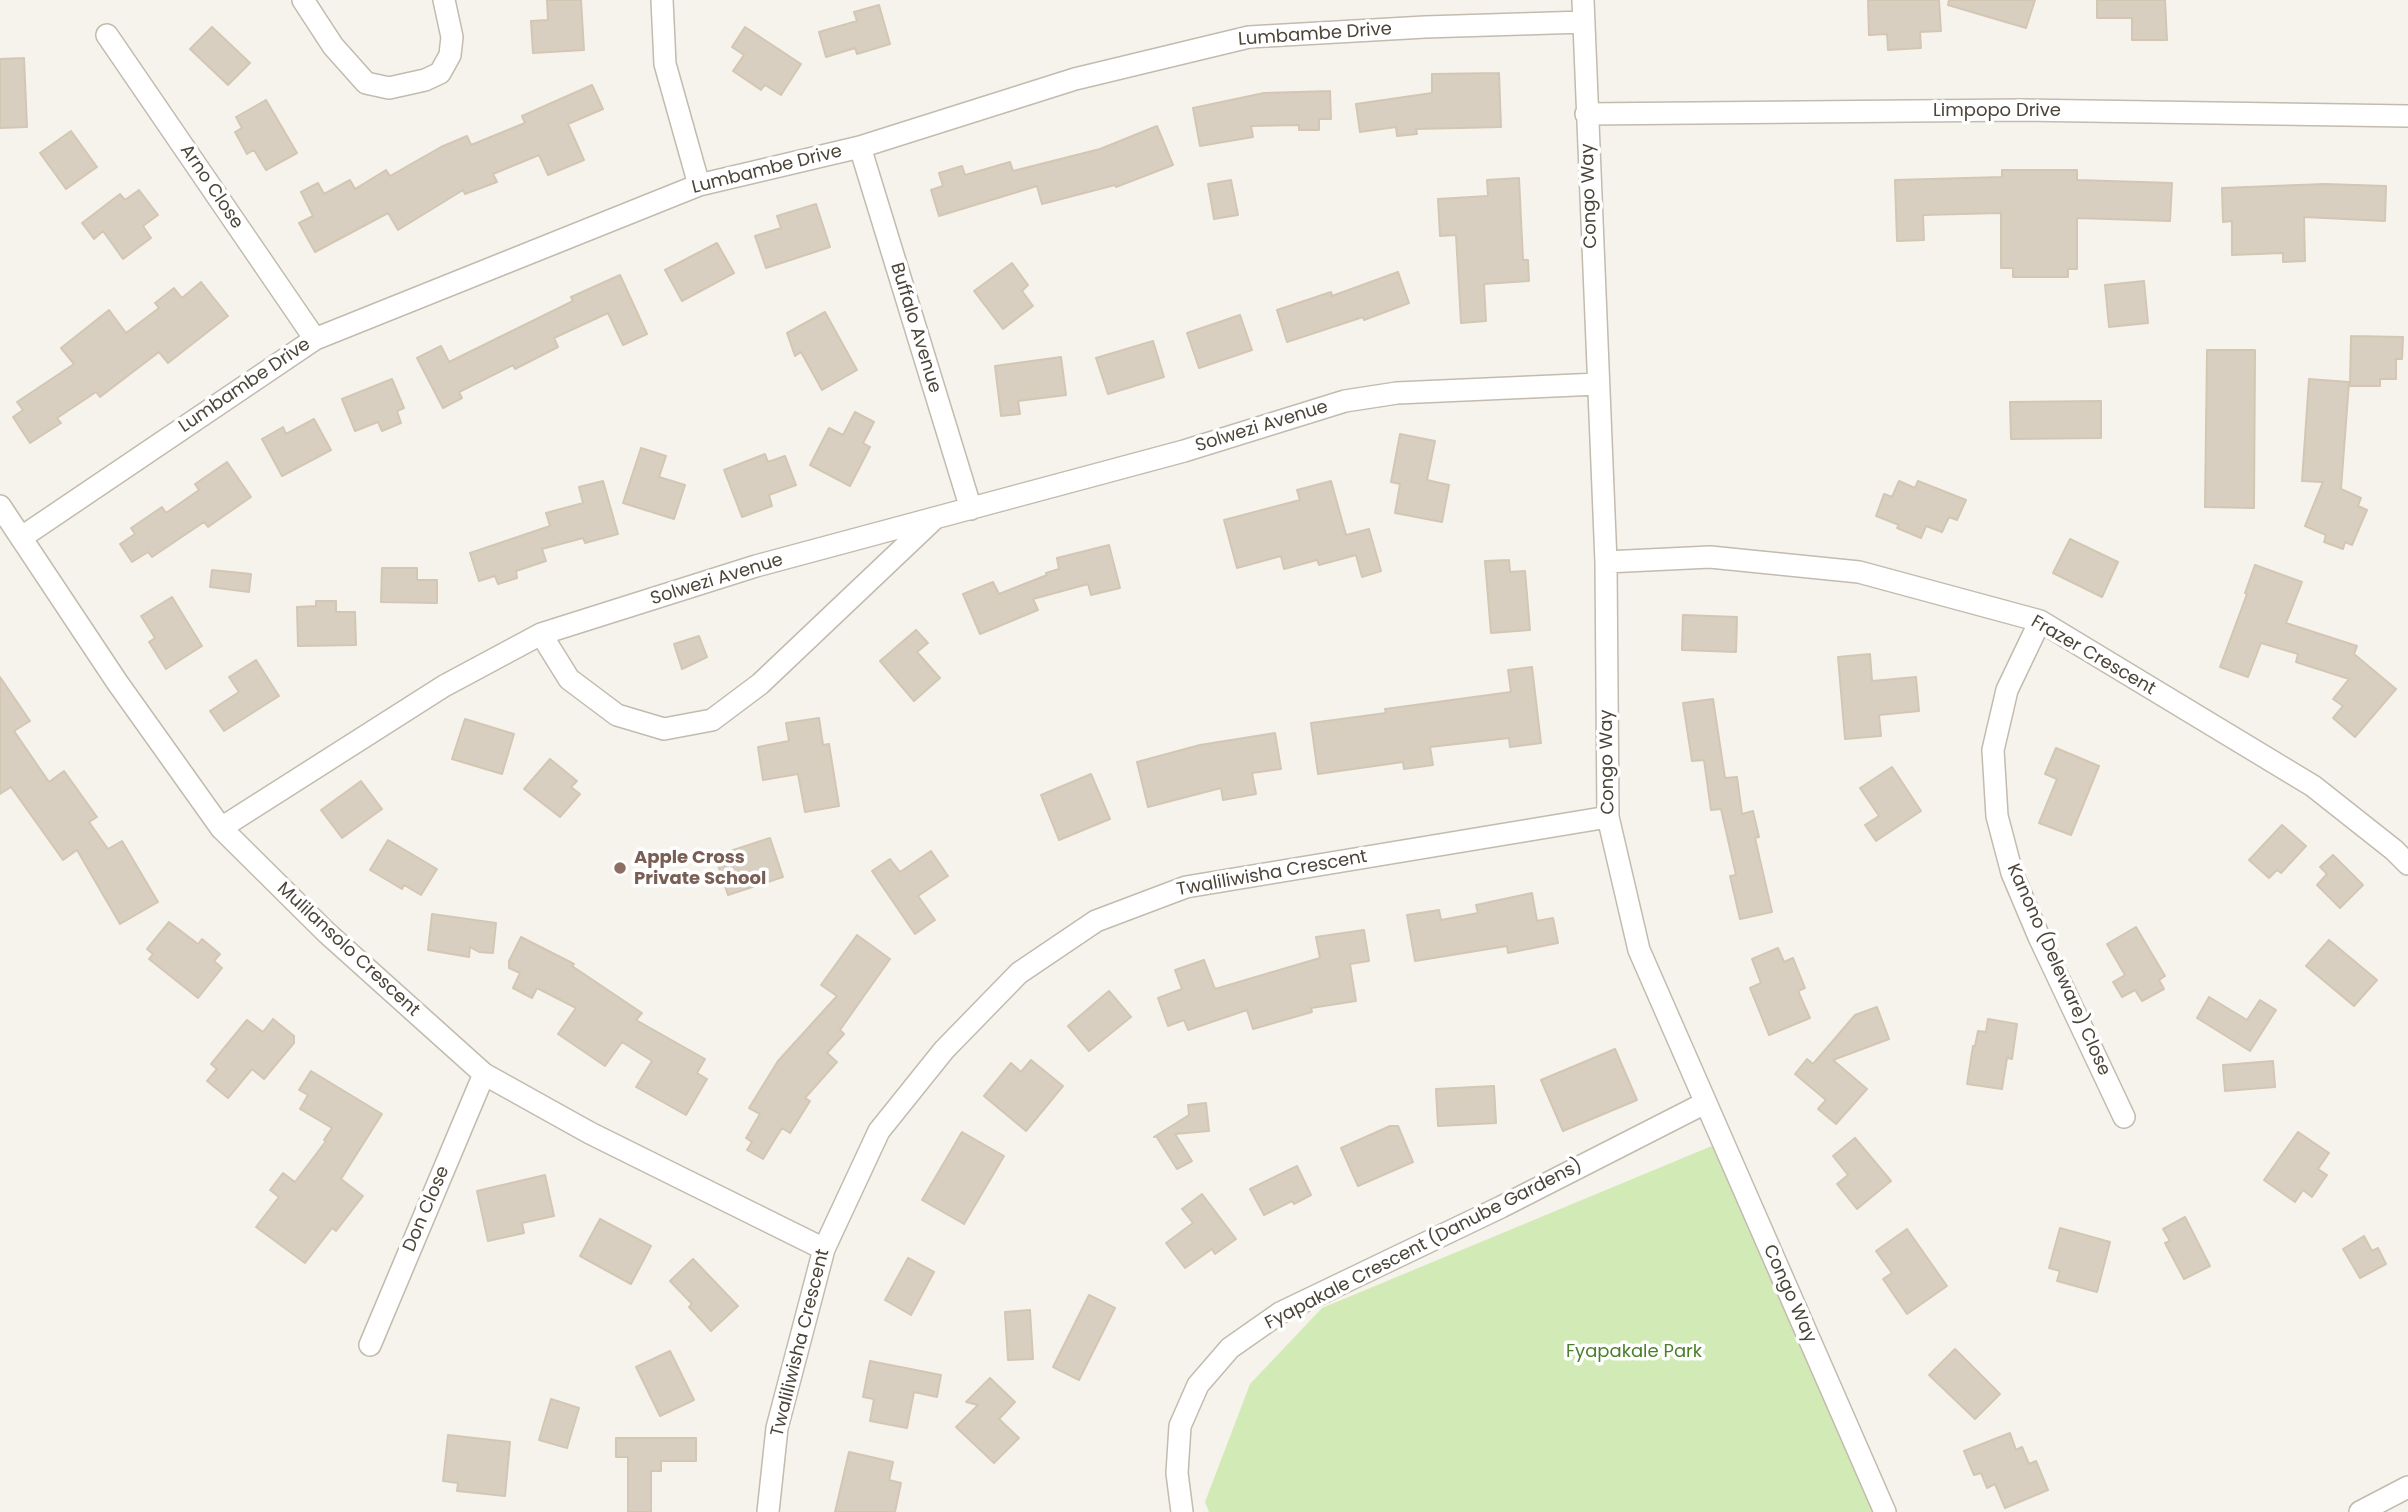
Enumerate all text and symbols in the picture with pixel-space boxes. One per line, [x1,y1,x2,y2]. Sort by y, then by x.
street label: Lumbambe Drive [1237,19,1393,51]
street label: Limpopo Drive [1933,100,2061,122]
street label: Arno Close [175,141,247,233]
street label: Lumbambe Drive [690,141,844,199]
street label: Congo Way [1577,143,1603,249]
street label: Buffalo Avenue [885,260,945,396]
street label: Lumbambe Drive [175,334,315,438]
street label: Solwezi Avenue [1193,397,1331,457]
street label: Solwezi Avenue [648,550,786,610]
street label: Frazer Crescent [2027,612,2159,700]
street label: Congo Way [1596,709,1620,815]
place label: Apple Cross Private School [634,847,766,890]
street label: Twaliliwisha Crescent [1175,847,1369,901]
marker: Apple Cross Private School [612,860,628,876]
street label: Kanono (Deleware) Close [2001,861,2115,1079]
street label: Mulilansolo Crescent [272,878,424,1022]
street label: Fyapakale Crescent (Danube Gardens) [1262,1155,1586,1335]
street label: Don Close [399,1163,455,1255]
street label: Congo Way [1758,1242,1820,1346]
street label: Twaliliwisha Crescent [767,1247,835,1439]
park label: Fyapakale Park [1566,1341,1702,1363]

